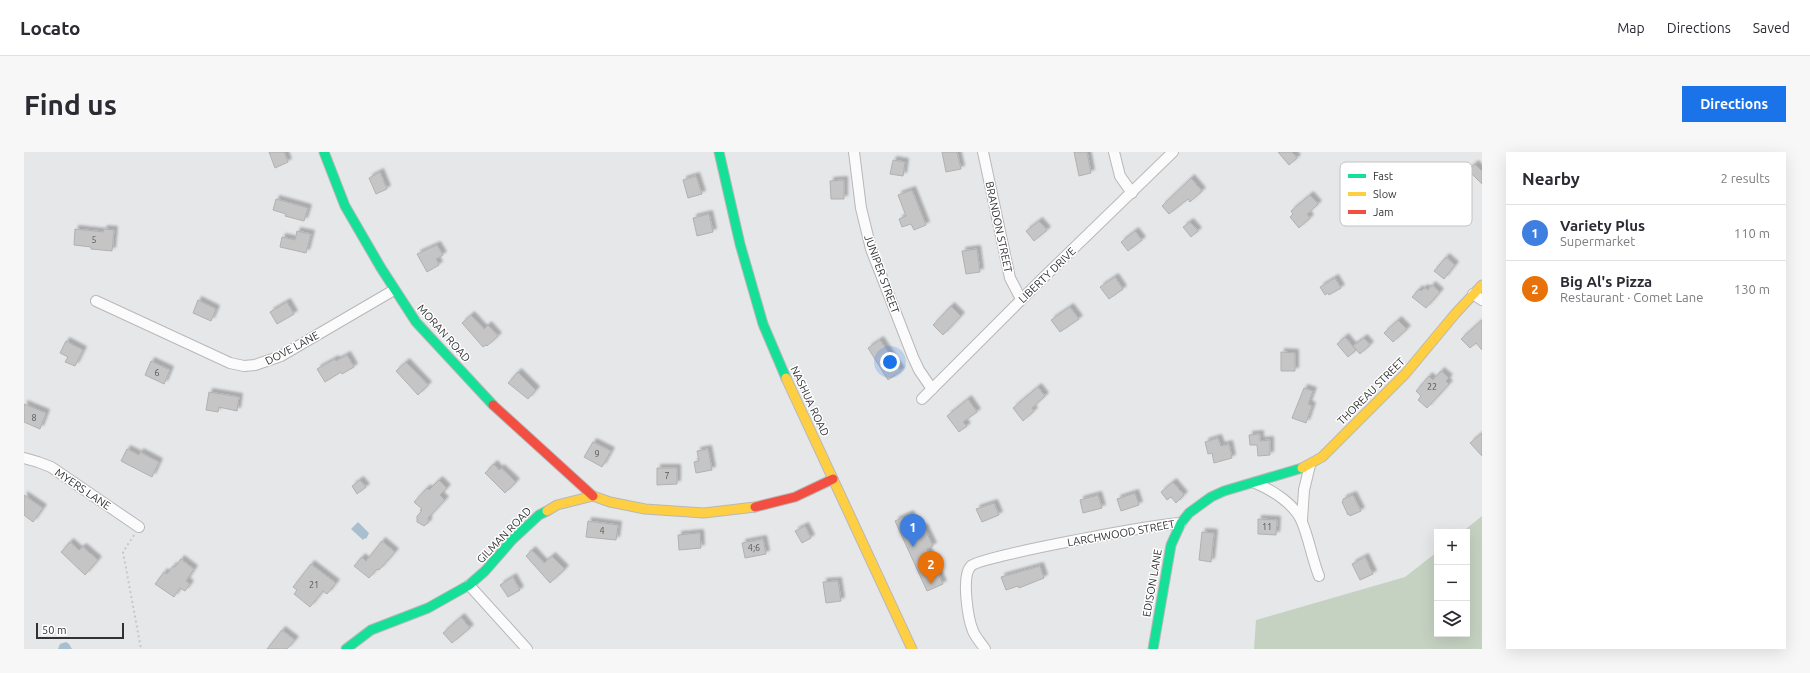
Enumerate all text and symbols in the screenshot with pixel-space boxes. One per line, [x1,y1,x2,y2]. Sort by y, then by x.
text: Locato [20,17,81,39]
text: Map [1617,20,1645,36]
text: Directions [1667,20,1731,36]
text: Saved [1753,20,1790,36]
button: Directions [1682,86,1786,122]
text: Find us [24,89,117,120]
legend [1340,162,1472,226]
text: Nearby [1522,169,1580,188]
text: Fast [1373,170,1394,182]
text: 2 results [1720,171,1770,185]
street label: BRANDON STREET [983,180,1015,274]
text: Slow [1373,188,1397,200]
text: Jam [1373,206,1394,218]
text: Variety Plus [1560,217,1645,234]
text: 1 [1531,226,1539,240]
text: 110 m [1734,226,1770,240]
street label: JUNIPER STREET [862,233,902,315]
text: Supermarket [1560,234,1635,248]
house number: 5 [91,235,97,245]
street label: LIBERTY DRIVE [1016,245,1078,305]
text: Big Al's Pizza [1560,273,1652,290]
text: 2 [1531,282,1539,296]
text: 130 m [1734,282,1770,296]
text: Restaurant · Comet Lane [1560,290,1703,304]
street label: MORAN ROAD [415,302,473,364]
street label: DOVE LANE [263,329,321,367]
your location [880,352,900,372]
street label: THOREAU STREET [1335,355,1407,427]
street label: NASHUA ROAD [789,364,832,438]
house number: 6 [154,368,160,378]
house number: 22 [1427,382,1437,392]
house number: 8 [31,413,37,423]
house number: 9 [594,449,600,459]
street label: MYERS LANE [53,466,113,512]
house number: 7 [664,471,670,481]
street label: GILMAN ROAD [474,504,534,565]
pin: 1 [900,514,926,547]
street label: LARCHWOOD STREET [1066,518,1176,548]
house number: 11 [1262,522,1272,532]
house number: 4 [599,526,605,536]
map controls [1434,529,1470,637]
button: + [1434,529,1470,565]
house number: 4;6 [748,543,760,553]
street label: EDISON LANE [1140,548,1164,618]
pin: 2 [918,551,944,584]
button: − [1434,565,1470,601]
house number: 21 [309,580,319,590]
button: layers [1434,601,1470,637]
scale bar [36,621,124,640]
text: 50 m [42,624,66,636]

